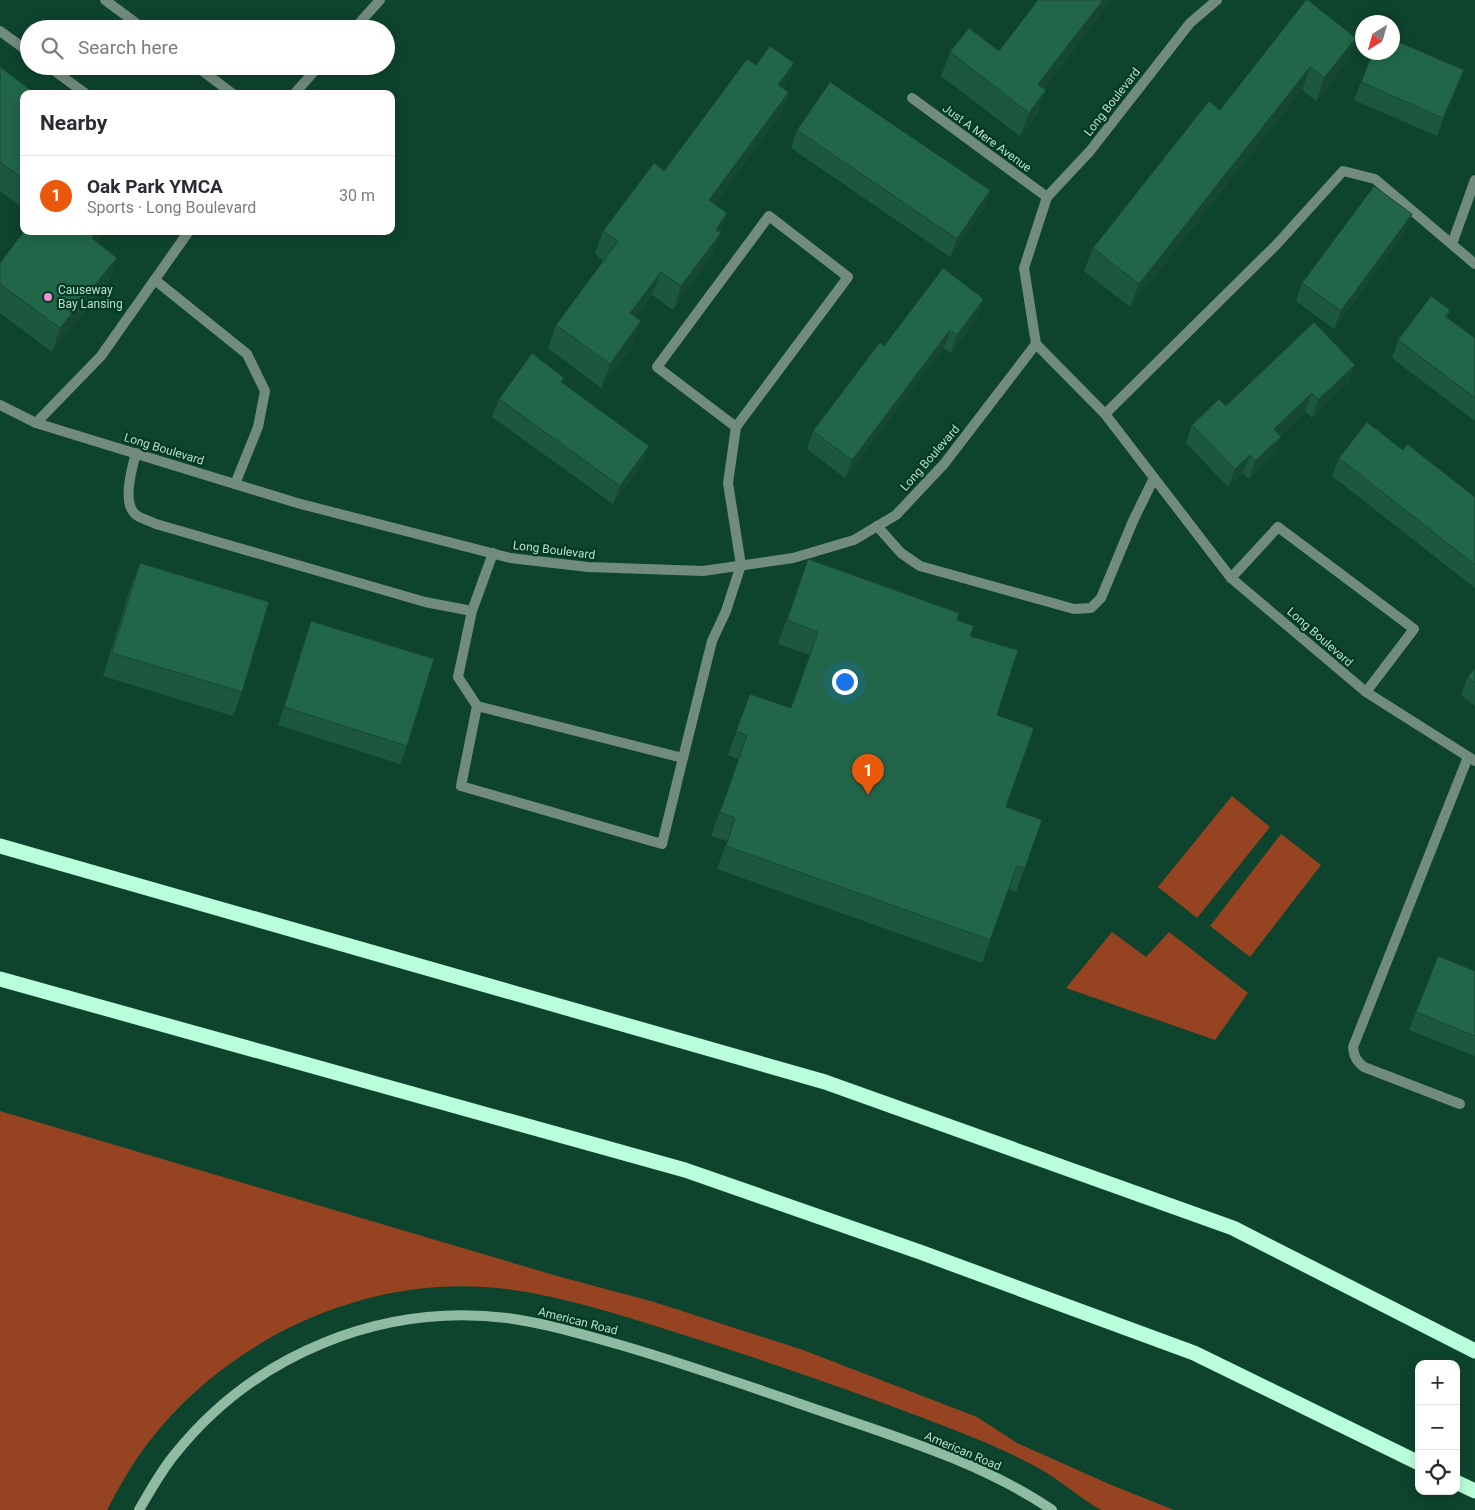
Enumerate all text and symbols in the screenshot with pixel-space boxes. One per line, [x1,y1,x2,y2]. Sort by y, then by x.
north arrow [1355,15,1400,60]
search box [20,20,395,75]
icon: search [38,34,66,62]
text: Search here [78,36,178,59]
street label: Long Boulevard [1081,65,1143,139]
street label: Just A Mere Avenue [940,101,1034,175]
text: Nearby [40,111,107,135]
text: Oak Park YMCA [87,175,223,198]
text: 1 [51,186,61,205]
text: 30 m [339,186,375,205]
text: Sports · Long Boulevard [87,198,256,217]
place label: Causeway Bay Lansing [58,283,123,311]
marker: Causeway Bay Lansing [42,291,54,303]
street label: Long Boulevard [898,422,962,494]
street label: Long Boulevard [122,430,206,468]
street label: Long Boulevard [512,538,596,562]
street label: Long Boulevard [1284,605,1356,669]
your location [832,669,858,695]
pin: 1 [852,754,884,795]
street label: American Road [537,1304,619,1338]
map controls [1415,1360,1460,1495]
button: + [1415,1360,1460,1405]
button: − [1415,1405,1460,1450]
street label: American Road [923,1429,1003,1473]
button: locate [1415,1450,1460,1495]

